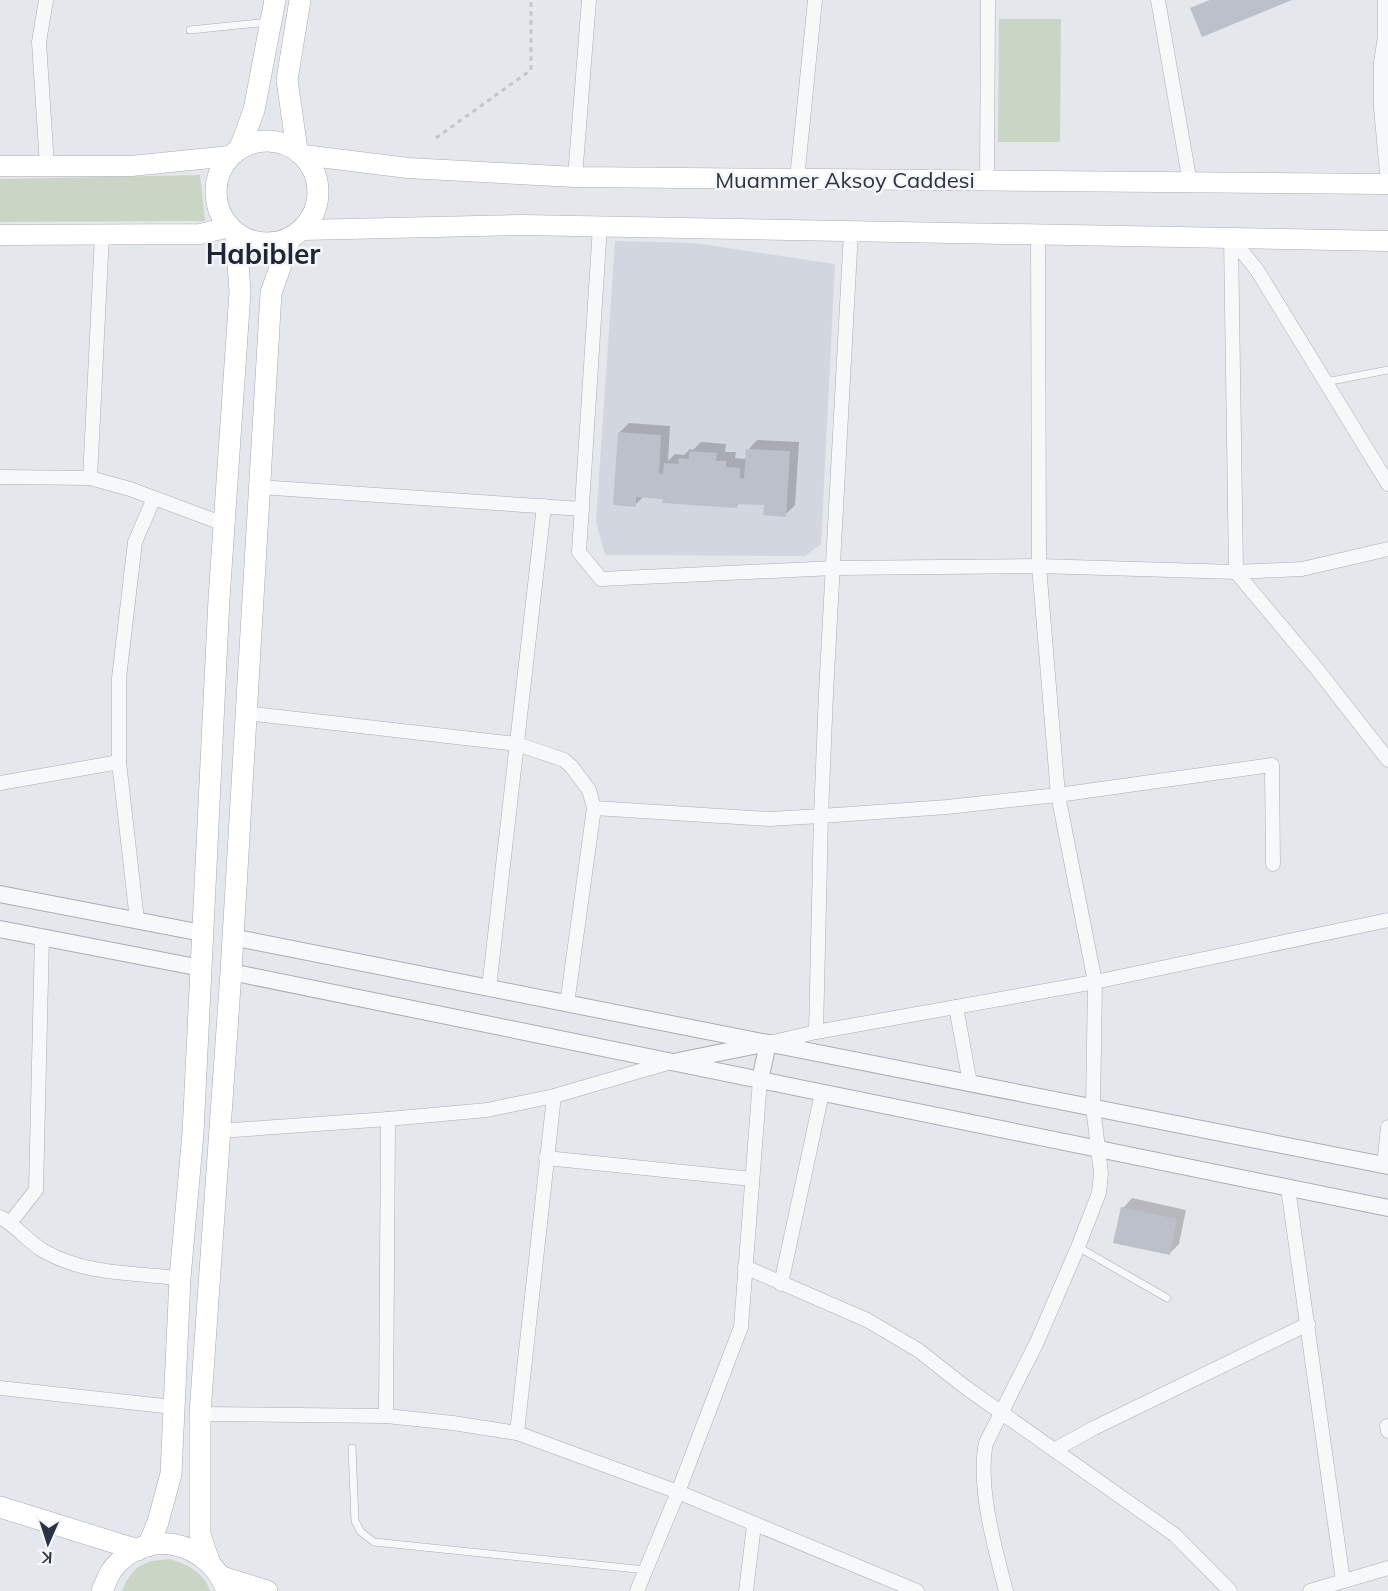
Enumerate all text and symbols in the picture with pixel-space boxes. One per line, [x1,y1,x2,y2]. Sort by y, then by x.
street label: Muammer Aksoy Caddesi [715,166,975,194]
district label: Habibler [206,236,320,271]
north arrow [18,1513,78,1573]
text: K [40,1548,53,1568]

